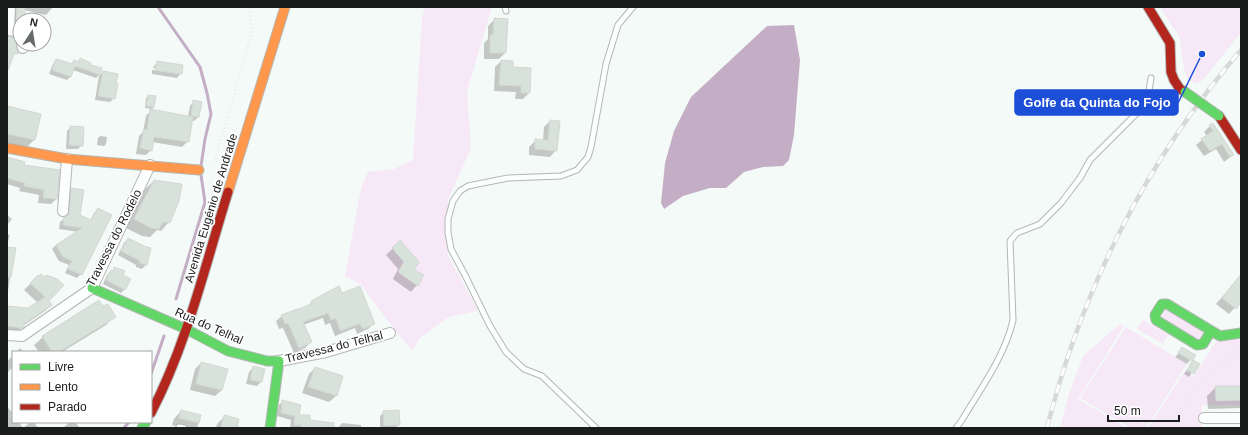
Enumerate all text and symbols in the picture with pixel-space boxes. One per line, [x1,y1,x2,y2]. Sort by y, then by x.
north arrow [12,12,52,52]
text: N [29,16,39,29]
callout: Golfe da Quinta do Fojo [1015,90,1178,115]
text: Golfe da Quinta do Fojo [1023,95,1171,110]
street label: Avenida Eugénio de Andrade [182,131,240,284]
street label: Travessa do Rodelo [83,187,145,289]
street label: Rua do Telhal [173,305,245,347]
street label: Travessa do Telhal [284,328,384,366]
legend [12,351,152,423]
text: Livre [48,360,74,374]
text: Lento [48,380,78,394]
scale bar [1108,397,1179,423]
text: Parado [48,400,87,414]
text: 50 m [1114,404,1141,418]

